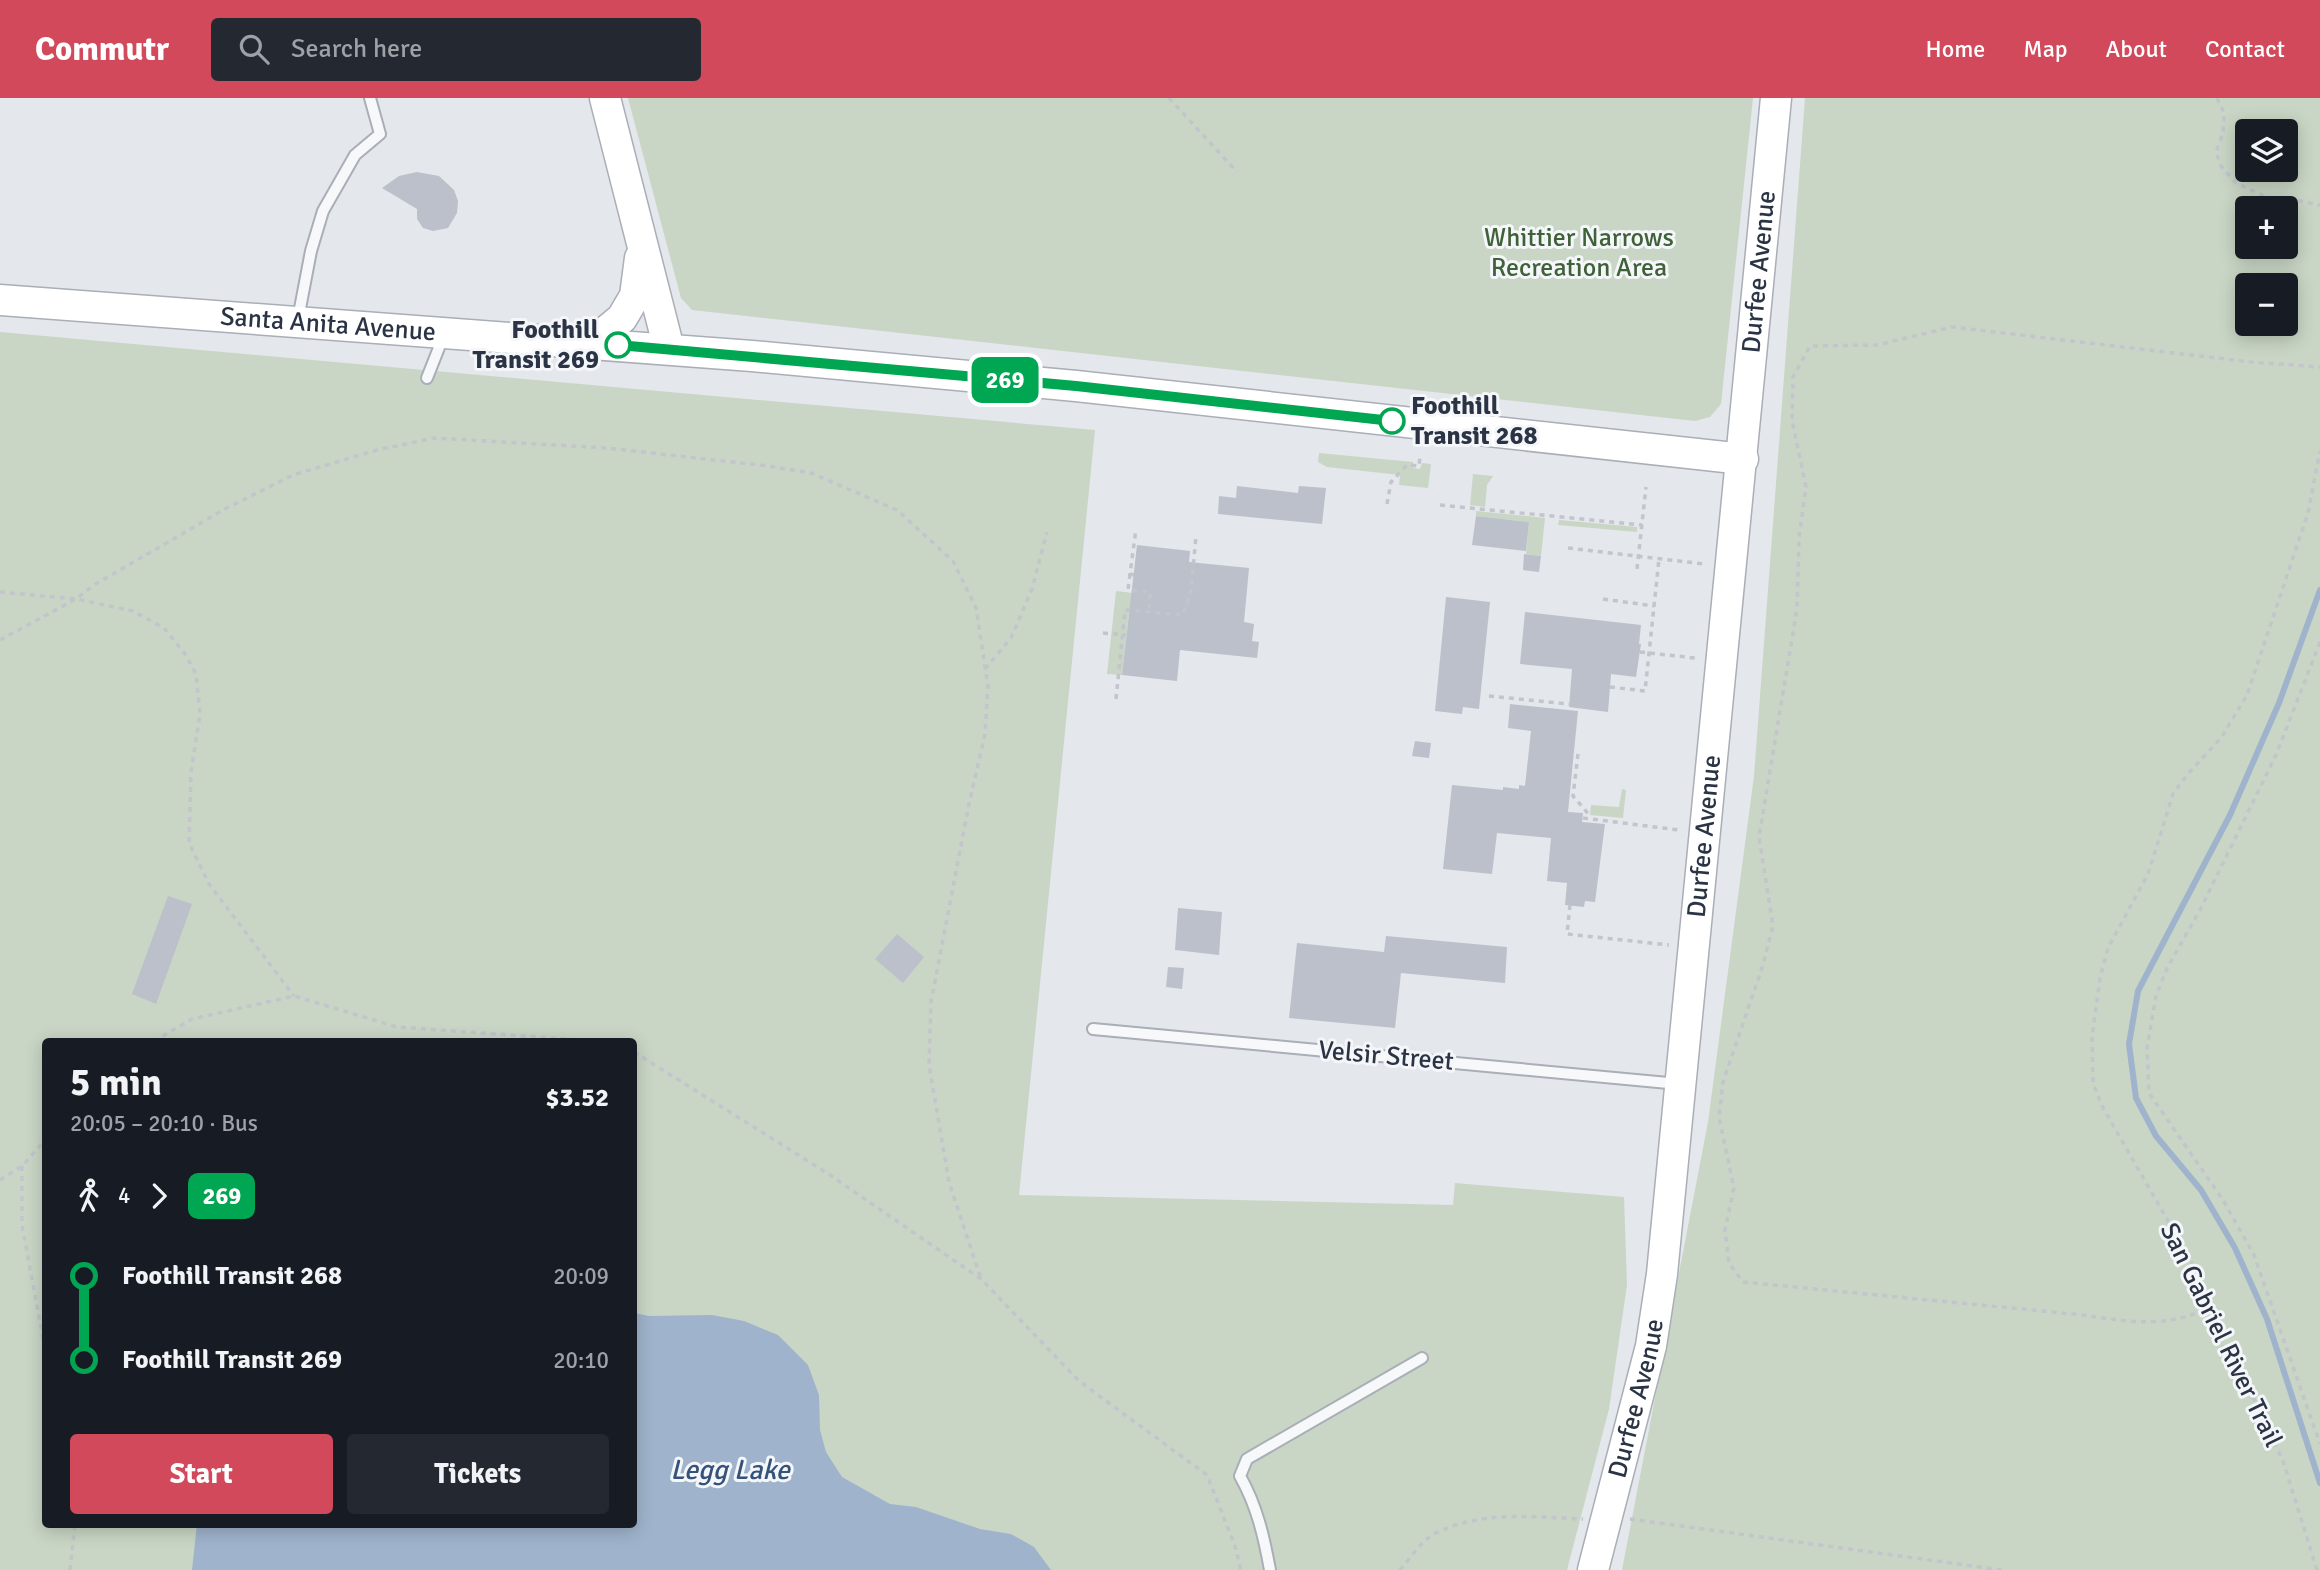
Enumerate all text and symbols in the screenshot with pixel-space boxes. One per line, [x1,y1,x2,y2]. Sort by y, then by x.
search box [211,18,701,81]
text: Commutr [35,29,169,70]
icon: search [235,30,273,68]
text: Search here [291,33,422,65]
text: Home [1925,34,1985,64]
text: Map [2023,34,2068,64]
text: About [2106,34,2167,64]
text: Contact [2205,34,2285,64]
map controls [2235,119,2298,336]
button: layers [2235,119,2298,182]
street label: Durfee Avenue [1735,189,1783,355]
button: + [2235,196,2298,259]
park label: Whittier Narrows Recreation Area [1484,222,1674,284]
button: − [2235,273,2298,336]
street label: Santa Anita Avenue [219,300,437,348]
place label: Foothill Transit 269 [472,314,599,376]
marker: Foothill Transit 269 [605,332,631,358]
line badge: 269 [965,357,1045,403]
text: 269 [986,365,1024,395]
place label: Foothill Transit 268 [1411,390,1538,452]
marker: Foothill Transit 268 [1379,408,1405,434]
street label: Durfee Avenue [1681,754,1728,919]
street label: Velsir Street [1317,1034,1455,1078]
text: 5 min [70,1059,162,1106]
text: $3.52 [545,1082,609,1114]
text: 20:05 – 20:10 · Bus [70,1109,258,1138]
icon: walk [70,1177,108,1215]
icon: forward [140,1177,178,1215]
text: 4 [118,1181,130,1210]
text: 269 [202,1181,241,1211]
street label: San Gabriel River Trail [2153,1218,2289,1452]
text: Foothill Transit 268 [122,1260,342,1292]
text: 20:09 [553,1262,609,1291]
street label: Durfee Avenue [1601,1317,1671,1482]
text: Foothill Transit 269 [122,1344,342,1376]
text: 20:10 [553,1346,609,1375]
button: Start [70,1434,333,1514]
button: Tickets [347,1434,609,1514]
water label: Legg Lake [670,1453,792,1487]

